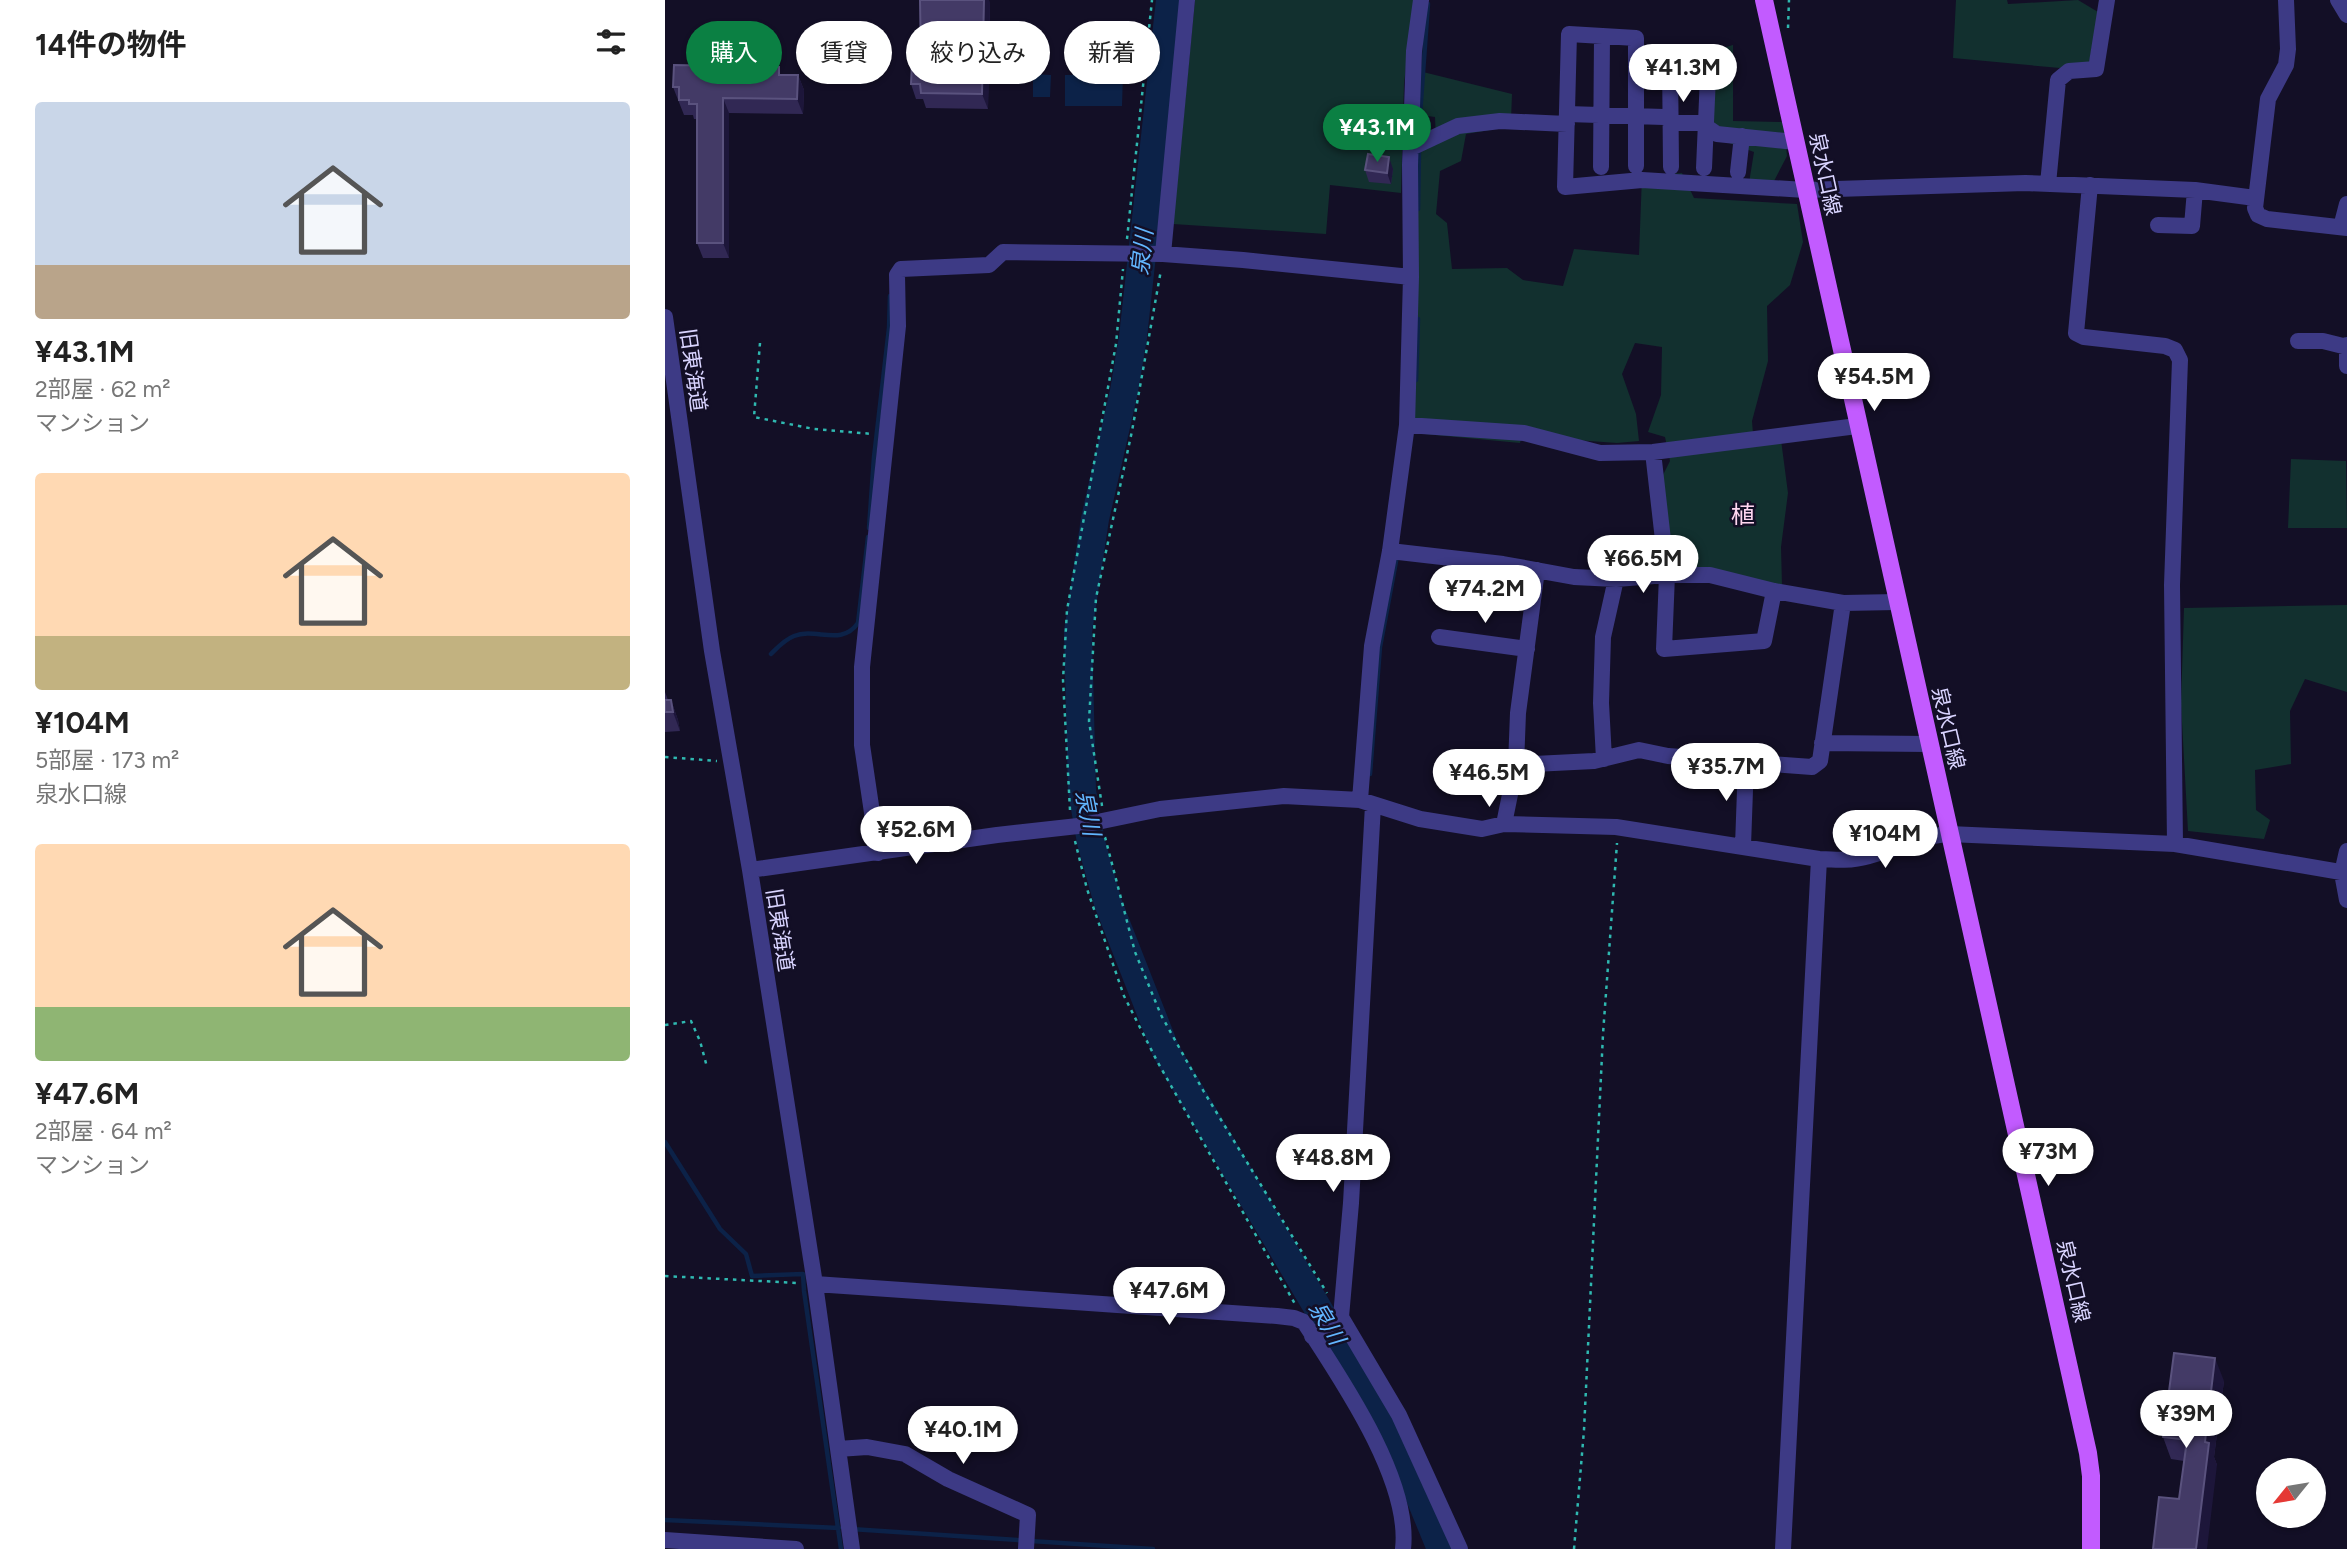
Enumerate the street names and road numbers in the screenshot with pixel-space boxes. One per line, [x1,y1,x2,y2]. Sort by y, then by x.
street label: 泉水口線 [1805,130,1846,218]
street label: 旧東海道 [675,327,712,413]
street label: 泉水口線 [1927,684,1970,772]
street label: 旧東海道 [762,886,799,973]
street label: 泉水口線 [2052,1237,2095,1325]

